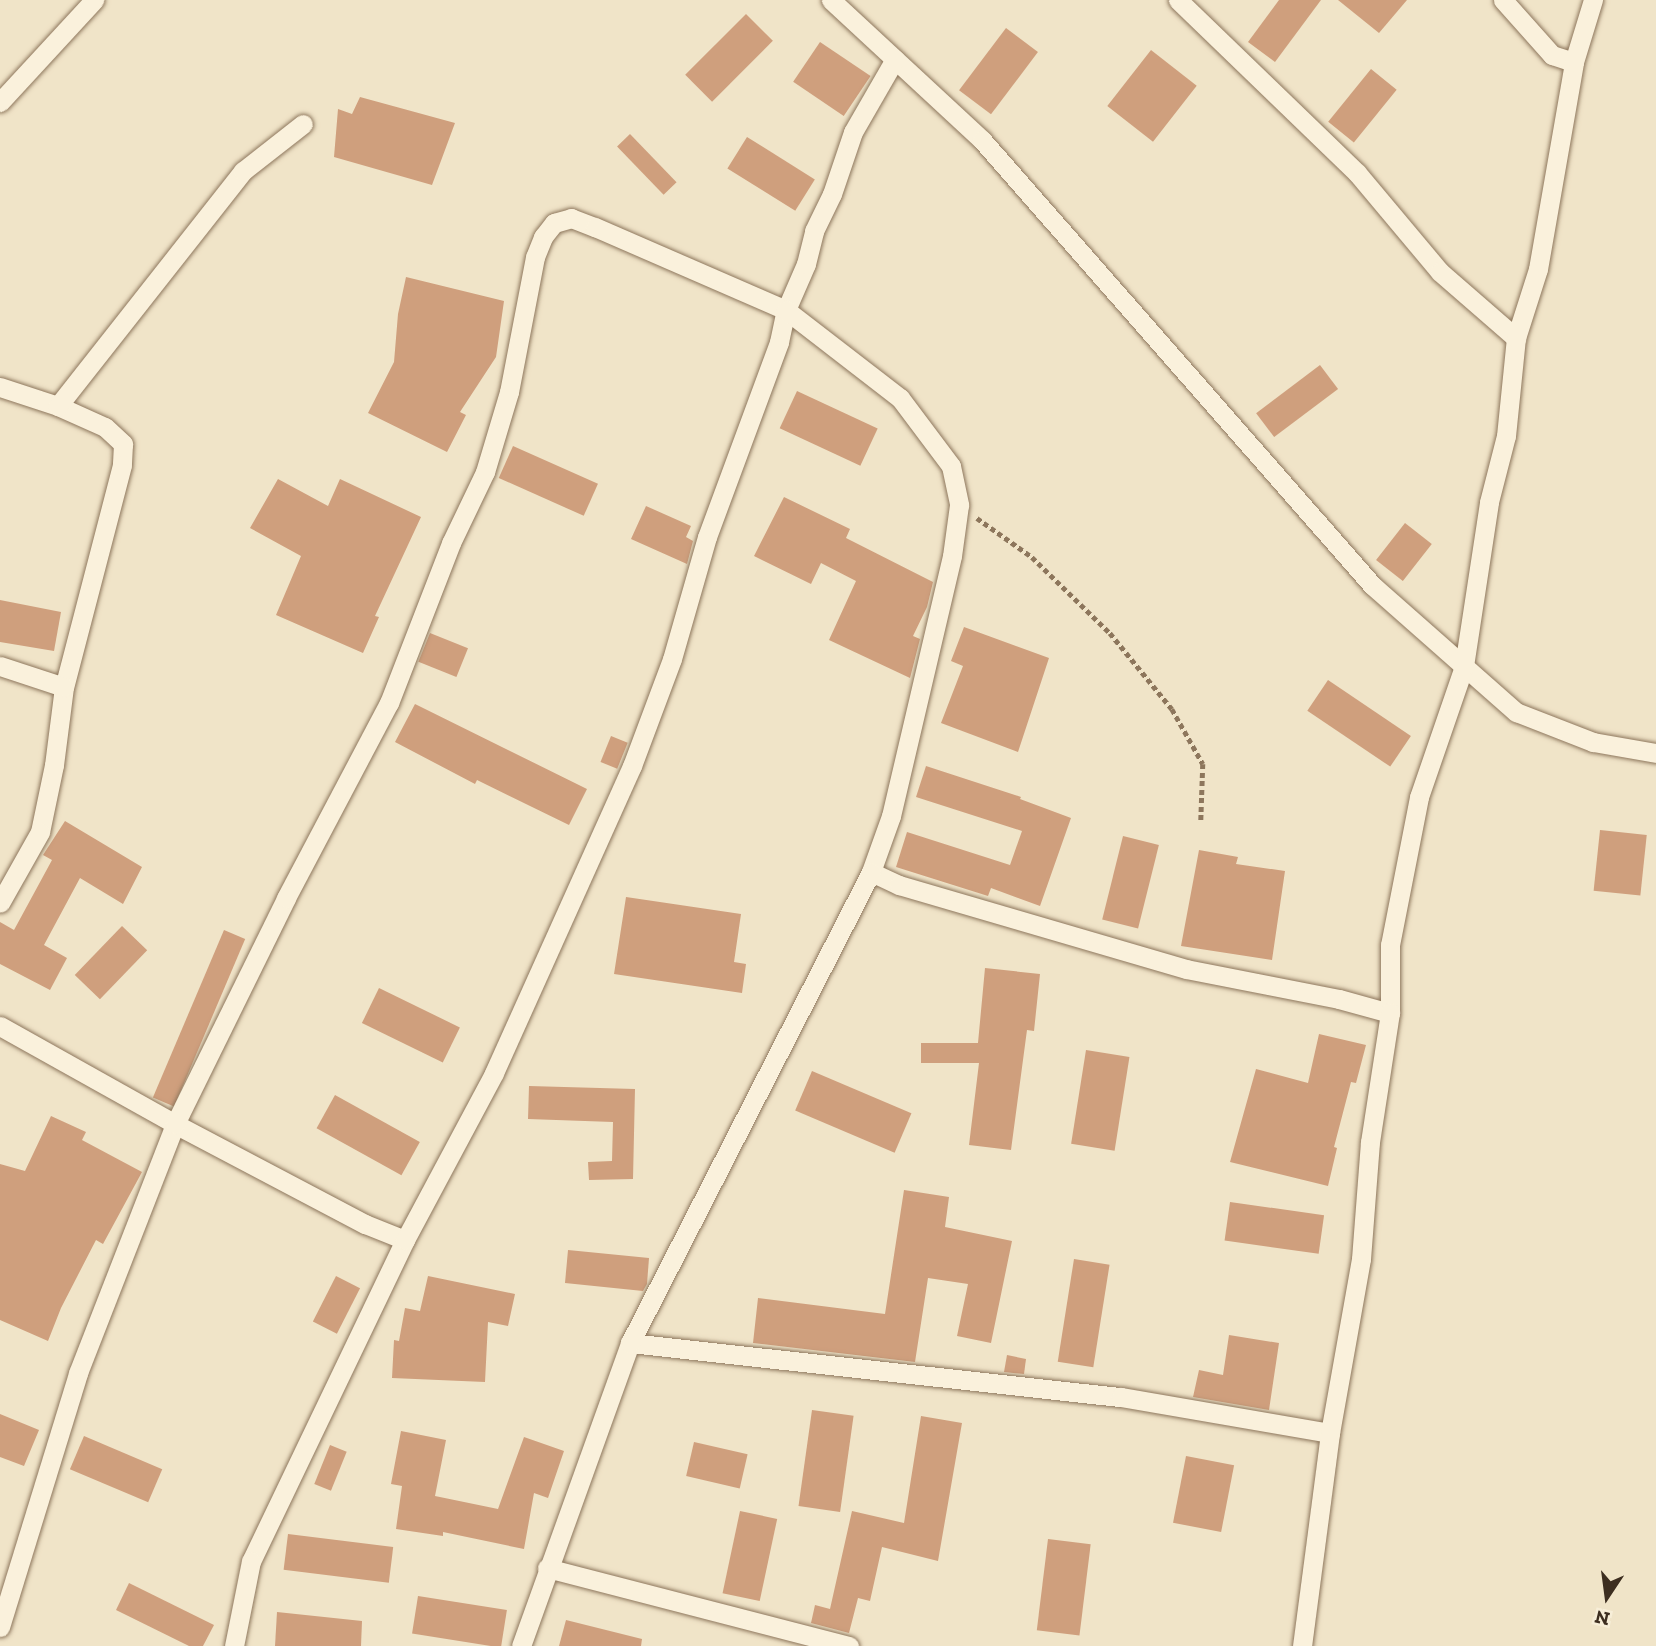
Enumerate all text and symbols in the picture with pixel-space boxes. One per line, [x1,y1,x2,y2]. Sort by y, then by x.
north arrow [1572,1562,1642,1632]
text: N [1593,1605,1612,1631]

